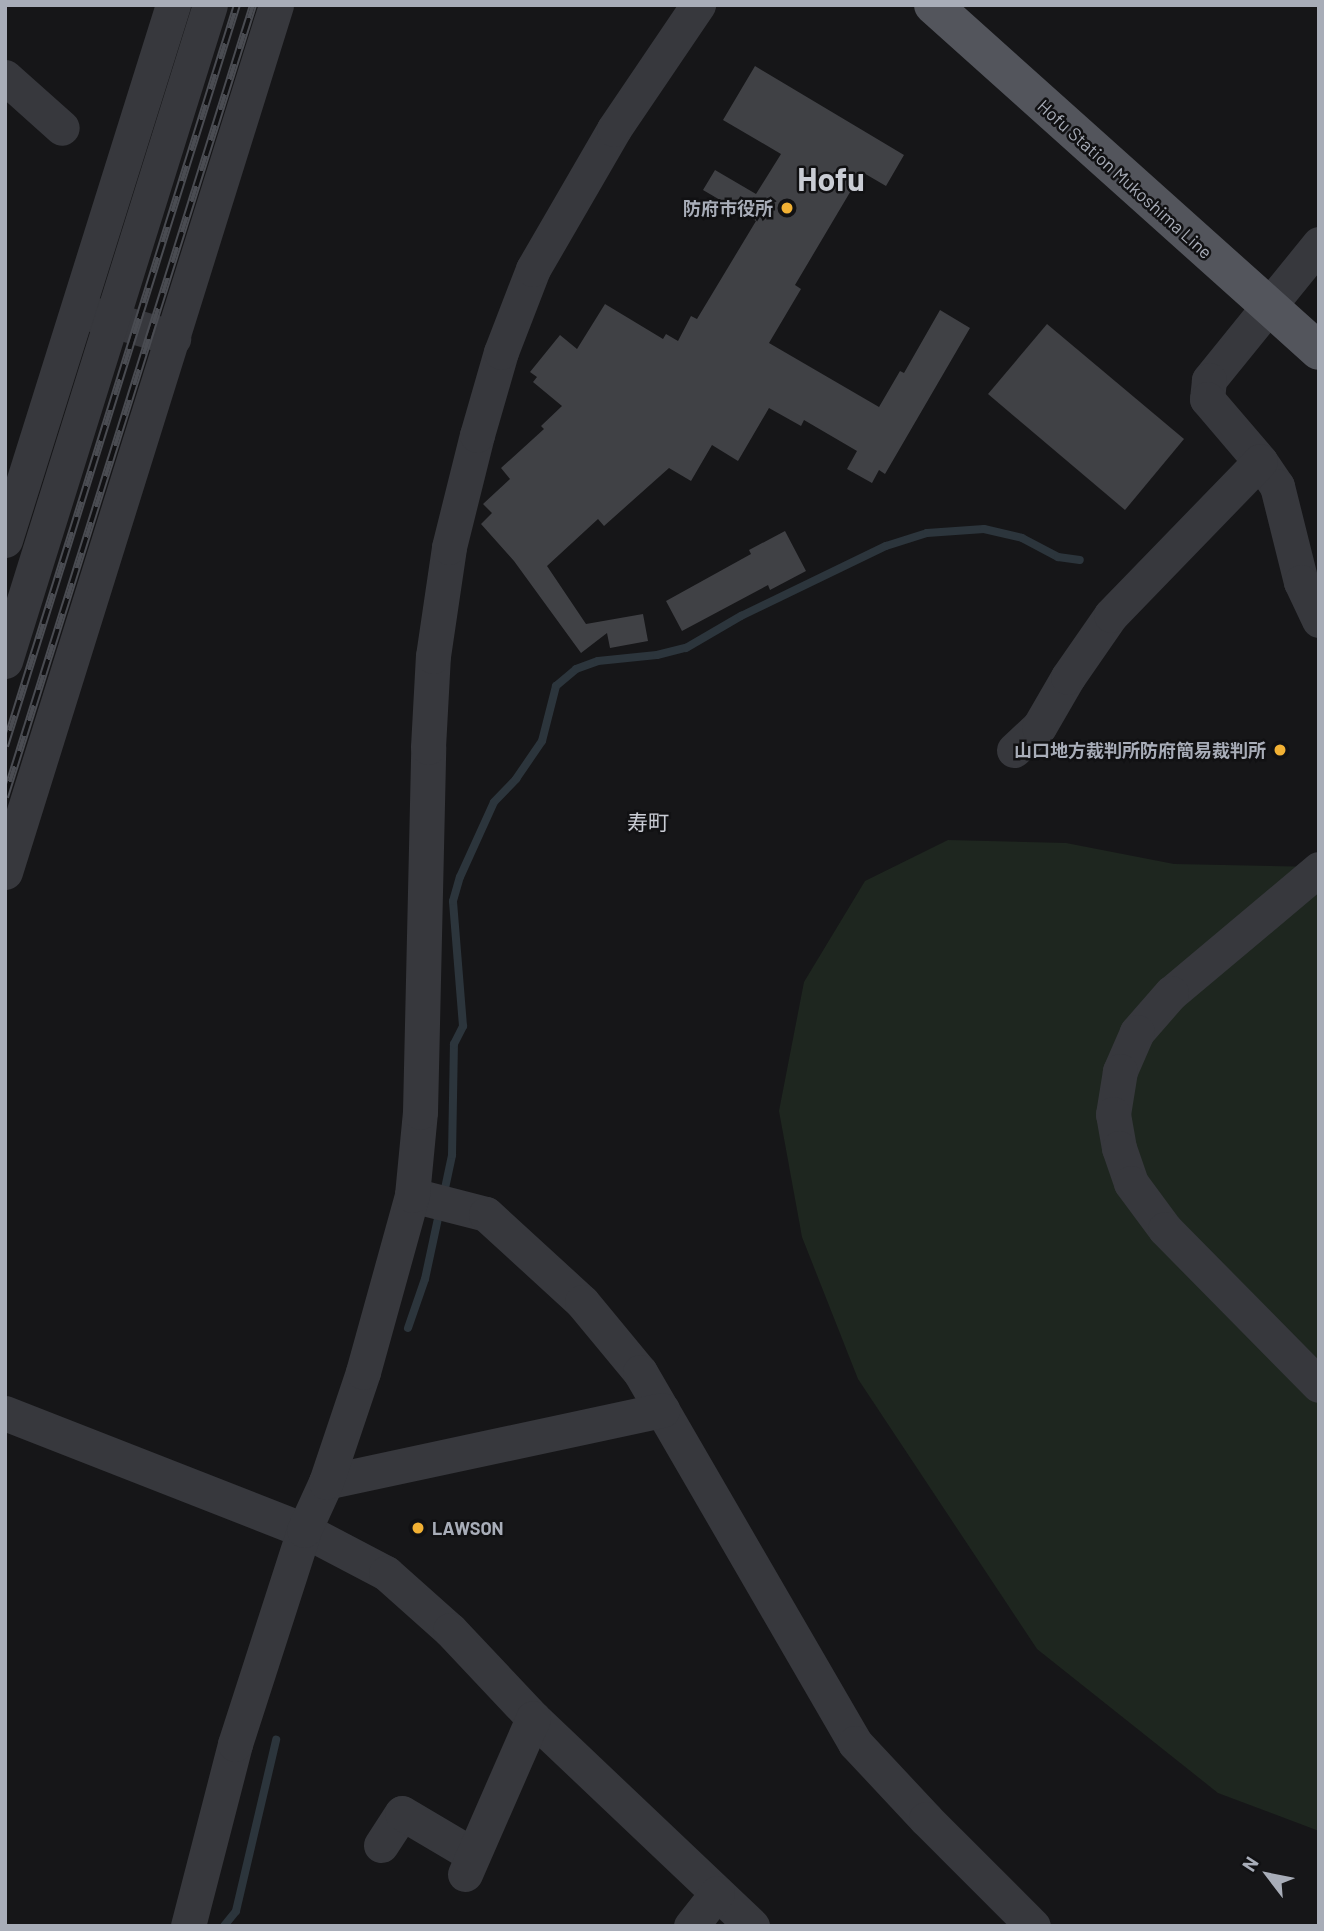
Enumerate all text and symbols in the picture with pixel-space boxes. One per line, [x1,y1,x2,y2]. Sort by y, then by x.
street label: Hofu Station Mukoshima Line [1033,95,1217,263]
district label: Hofu [797,159,865,197]
place label: 防府市役所 [683,197,773,219]
marker: 防府市役所 [779,200,795,216]
place label: 山口地方裁判所防府簡易裁判所 [1014,739,1266,761]
marker: 山口地方裁判所防府簡易裁判所 [1272,742,1288,758]
district label: 寿町 [627,809,669,835]
place label: LAWSON [432,1517,504,1539]
marker: LAWSON [410,1520,426,1536]
north arrow [1233,1840,1303,1910]
text: N [1237,1852,1263,1875]

